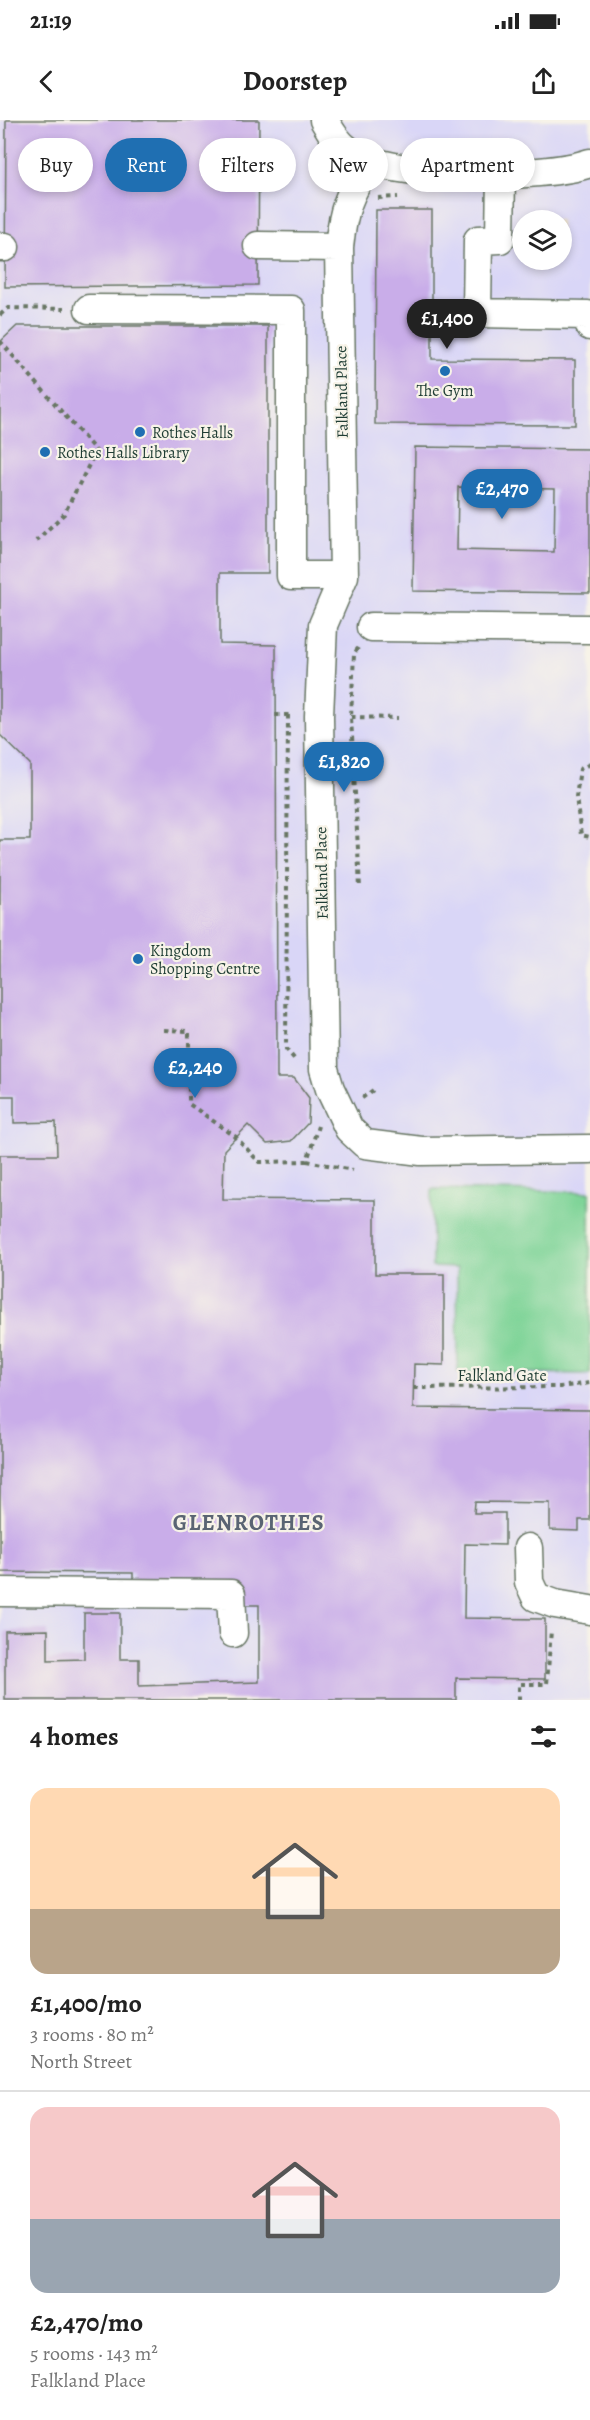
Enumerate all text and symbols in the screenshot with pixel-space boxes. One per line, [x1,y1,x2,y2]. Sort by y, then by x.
text: 21:19 [30,6,72,36]
text: Doorstep [243,63,347,99]
icon: back [30,65,63,98]
icon: share [527,65,560,98]
chip: Buy [18,138,93,192]
chip: Rent [105,138,187,192]
chip: Filters [199,138,296,192]
chip: New [308,138,388,192]
chip: Apartment [400,138,535,192]
map controls [512,210,572,270]
button: layers [512,210,572,270]
pin: £1,400 [398,299,496,350]
text: £1,400 [421,305,473,332]
street label: Falkland Place [330,346,354,438]
marker: The Gym [438,364,452,378]
place label: The Gym [417,380,473,402]
place label: Rothes Halls [152,422,233,444]
marker: Rothes Halls [133,425,147,439]
place label: Rothes Halls Library [57,442,190,464]
marker: Rothes Halls Library [38,445,52,459]
pin: £2,470 [453,469,551,520]
text: £2,470 [475,475,529,502]
pin: £1,820 [295,742,393,793]
text: £1,820 [318,748,370,775]
street label: Falkland Place [310,827,334,919]
place label: Kingdom Shopping Centre [150,940,260,980]
marker: Kingdom Shopping Centre [131,952,145,966]
pin: £2,240 [146,1048,244,1099]
text: £2,240 [168,1054,222,1081]
street label: Falkland Gate [457,1365,547,1387]
district label: GLENROTHES [173,1508,325,1538]
text: 4 homes [30,1719,119,1754]
icon: filters [527,1720,560,1753]
icon: home [241,1827,349,1935]
text: £1,400/mo [30,1986,142,2021]
text: 3 rooms · 80 m² [30,2021,154,2048]
text: North Street [30,2048,132,2075]
icon: home [241,2146,349,2254]
text: £2,470/mo [30,2305,143,2340]
text: 5 rooms · 143 m² [30,2340,158,2367]
text: Falkland Place [30,2367,146,2394]

